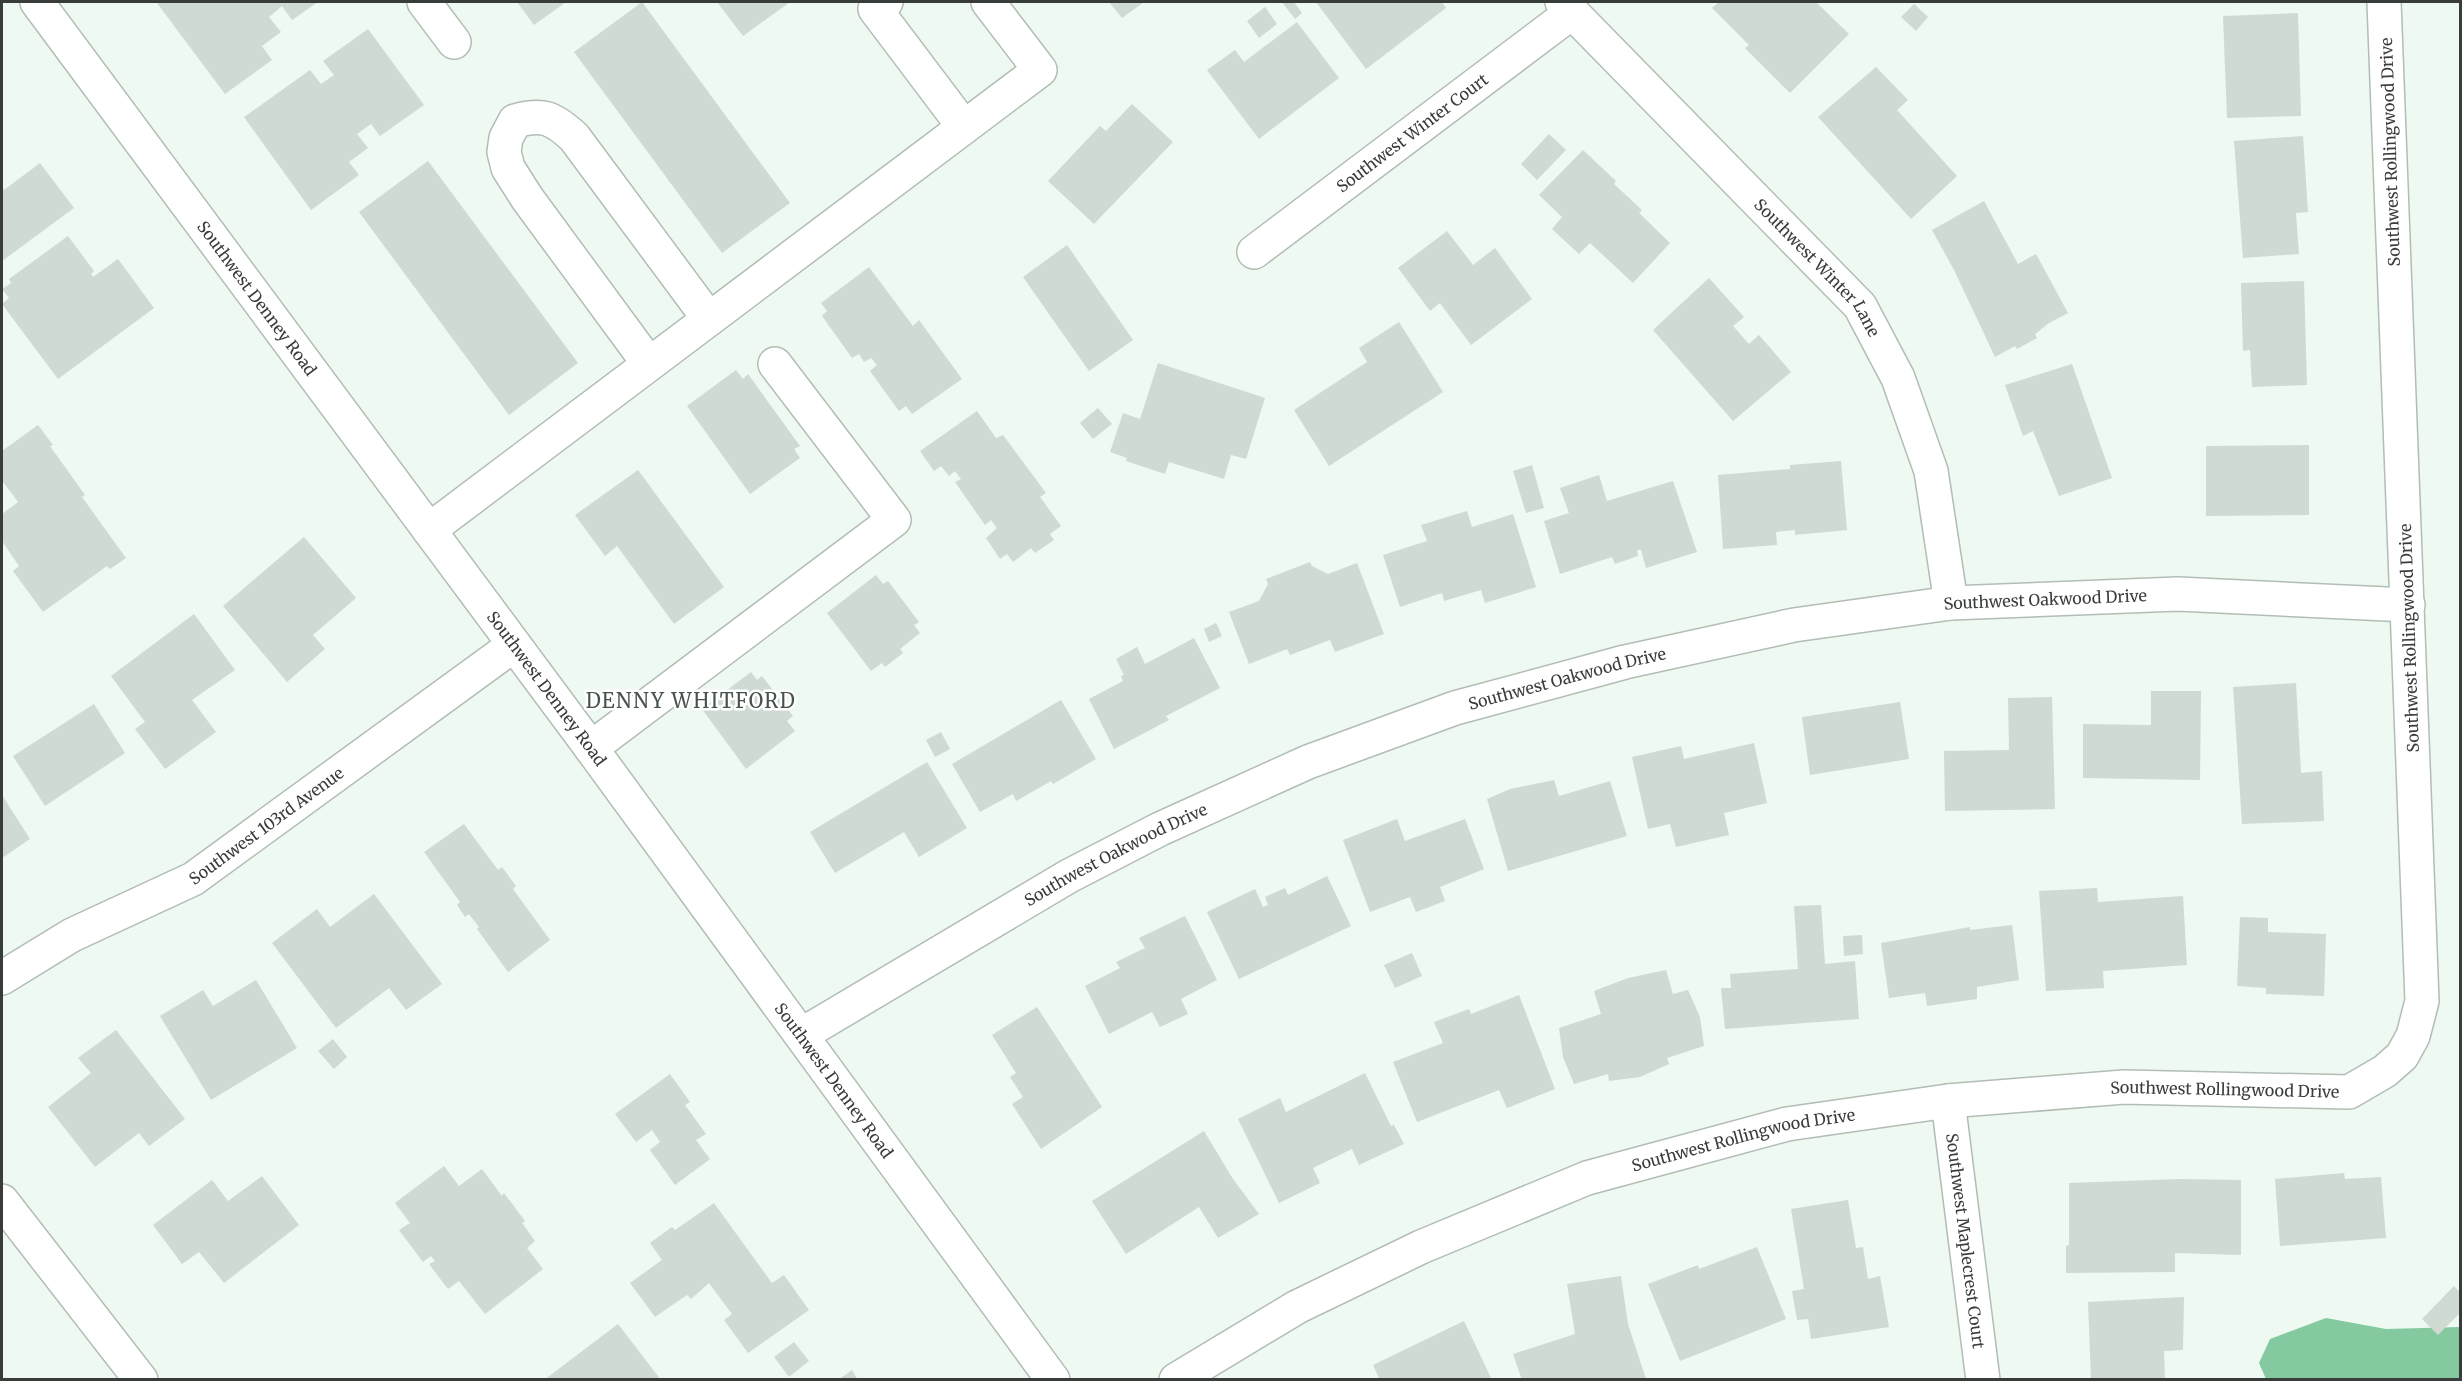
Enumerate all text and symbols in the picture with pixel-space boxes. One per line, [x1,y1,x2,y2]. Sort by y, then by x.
street label: Southwest Rollingwood Drive [2376,37,2404,267]
street label: Southwest Winter Court [1332,69,1493,196]
street label: Southwest Winter Lane [1750,194,1884,340]
street label: Southwest Denney Road [193,217,321,380]
street label: Southwest Rollingwood Drive [2395,523,2423,753]
street label: Southwest Oakwood Drive [1942,585,2147,614]
street label: Southwest Denney Road [483,607,611,770]
street label: Southwest Oakwood Drive [1466,643,1668,714]
district label: DENNY WHITFORD [586,688,796,713]
street label: Southwest 103rd Avenue [185,763,347,889]
street label: Southwest Oakwood Drive [1021,799,1210,910]
street label: Southwest Denney Road [771,999,898,1162]
street label: Southwest Rollingwood Drive [2110,1077,2340,1102]
street label: Southwest Rollingwood Drive [1629,1104,1856,1176]
street label: Southwest Maplecrest Court [1942,1132,1989,1351]

